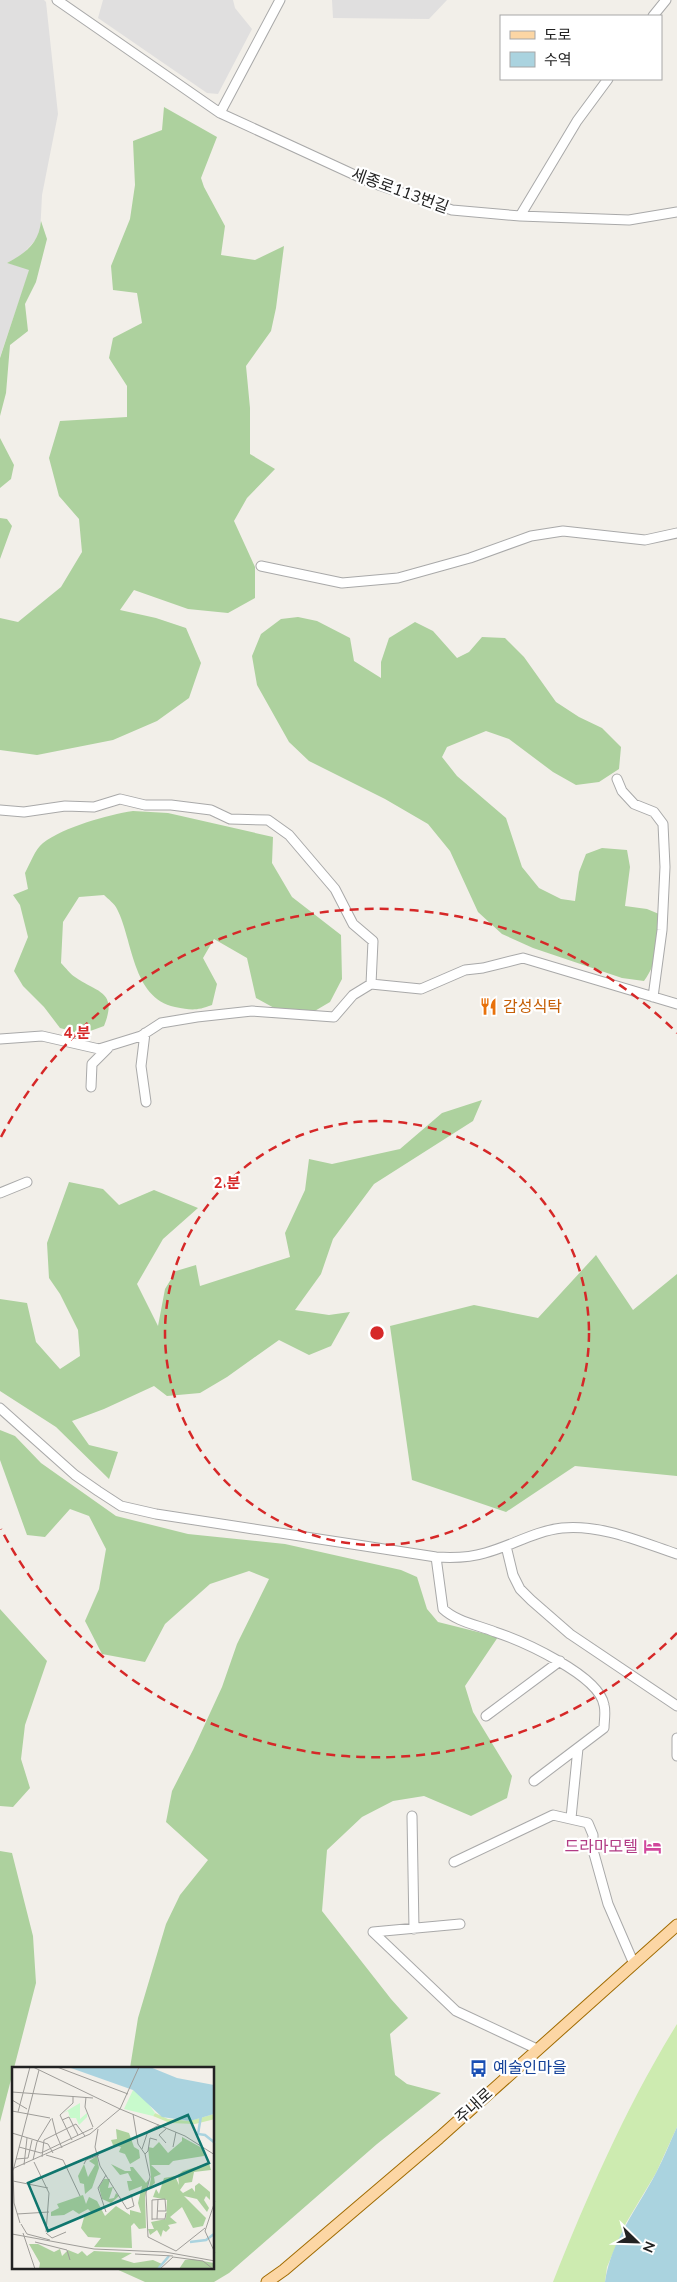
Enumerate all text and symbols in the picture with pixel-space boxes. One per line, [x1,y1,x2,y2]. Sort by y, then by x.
legend [500,15,662,80]
text: 도로 [544,25,572,45]
text: 수역 [544,50,572,70]
street label: 세종로113번길 [348,163,452,219]
place label: 감성식탁 [503,996,562,1018]
restaurant icon: 감성식탁 [479,997,499,1017]
text: 4 분 [64,1023,91,1043]
text: 2 분 [214,1173,241,1193]
centre of rings [368,1324,386,1342]
place label: 드라마모텔 [564,1836,638,1858]
hotel icon: 드라마모텔 [642,1837,662,1857]
place label: 예술인마을 [493,2057,567,2079]
bus stop icon: 예술인마을 [469,2058,489,2078]
inset map [12,2067,215,2270]
street label: 주내로 [450,2083,498,2129]
north arrow [612,2217,662,2267]
text: N [638,2238,659,2255]

